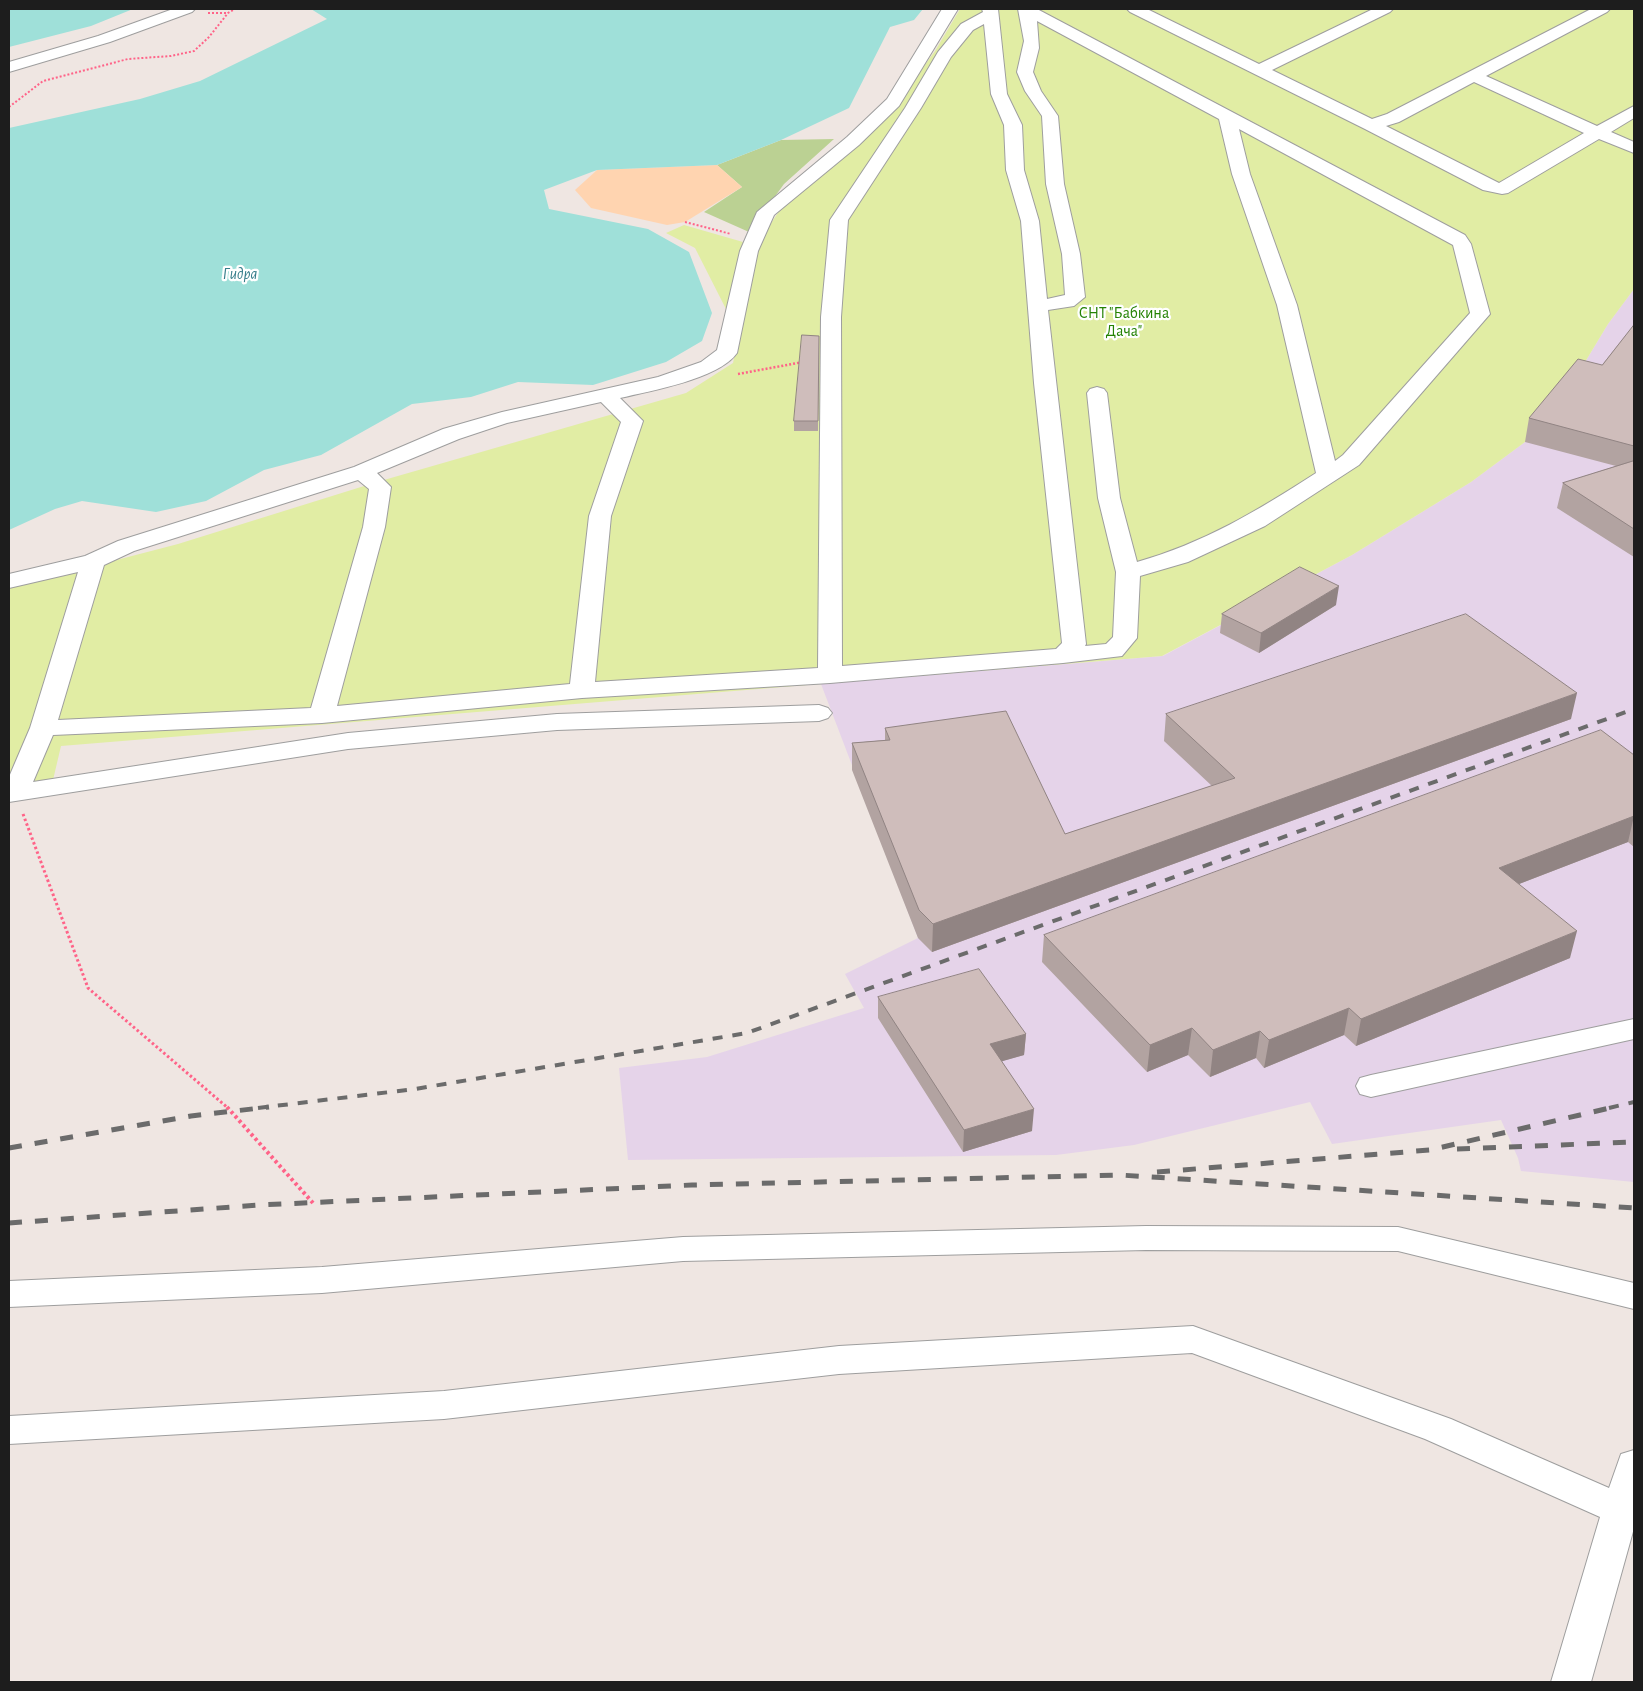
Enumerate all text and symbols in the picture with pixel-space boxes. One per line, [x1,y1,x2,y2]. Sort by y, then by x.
water label: Гидра [223,264,257,284]
park label: СНТ "Бабкина Дача" [1079,303,1169,341]

